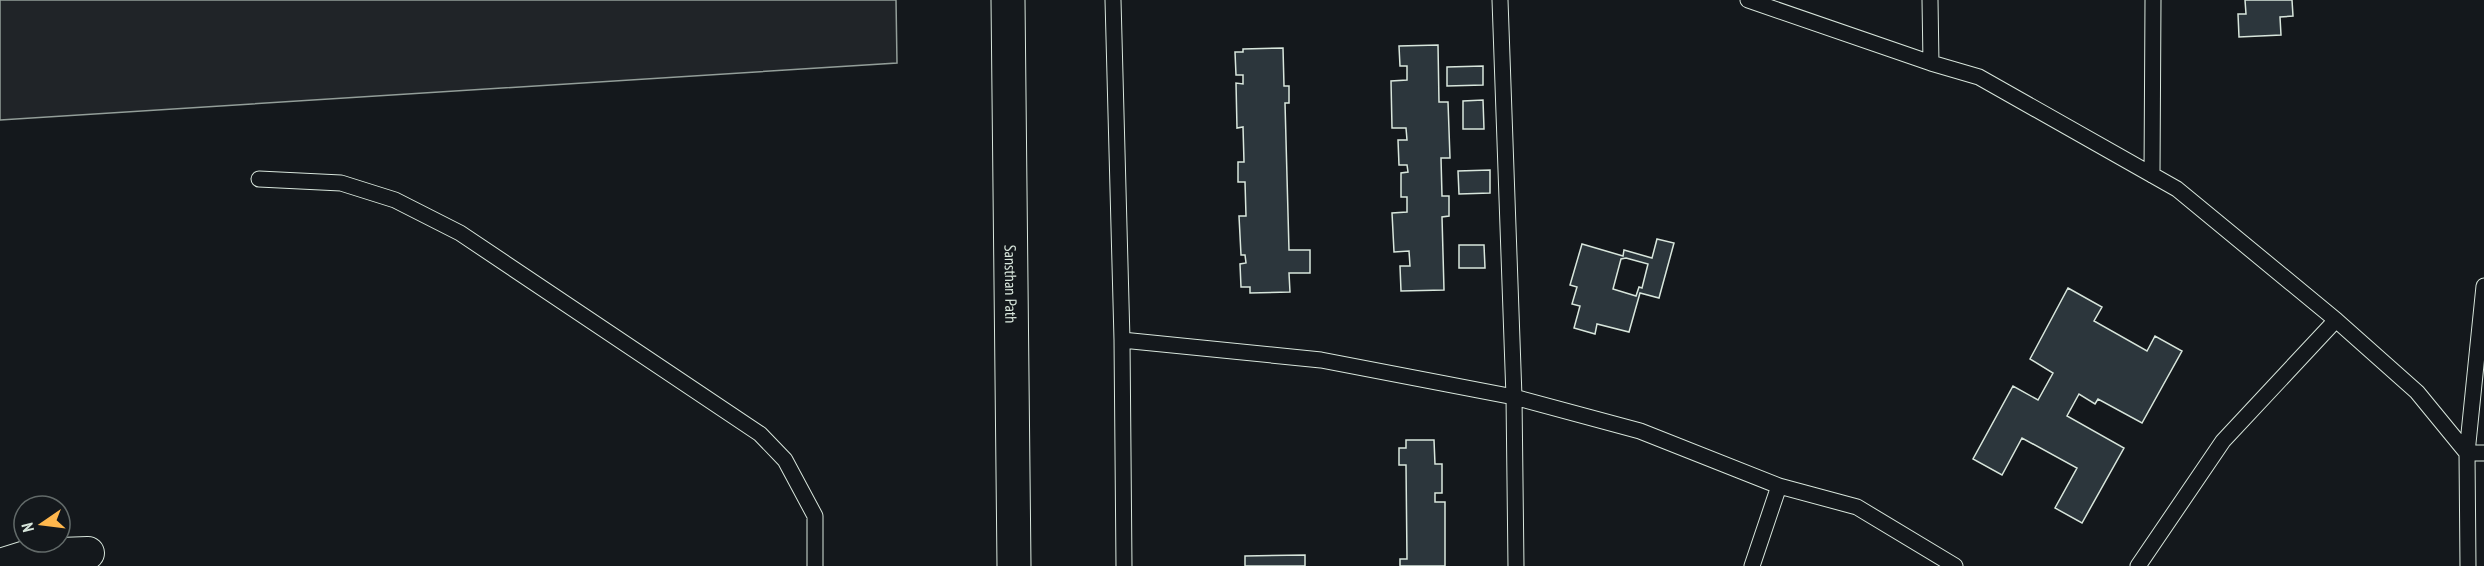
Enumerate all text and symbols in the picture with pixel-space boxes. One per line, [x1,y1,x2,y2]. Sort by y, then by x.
street label: Sansthan Path [1001,245,1021,323]
north arrow [12,494,72,554]
text: N [17,521,38,534]

